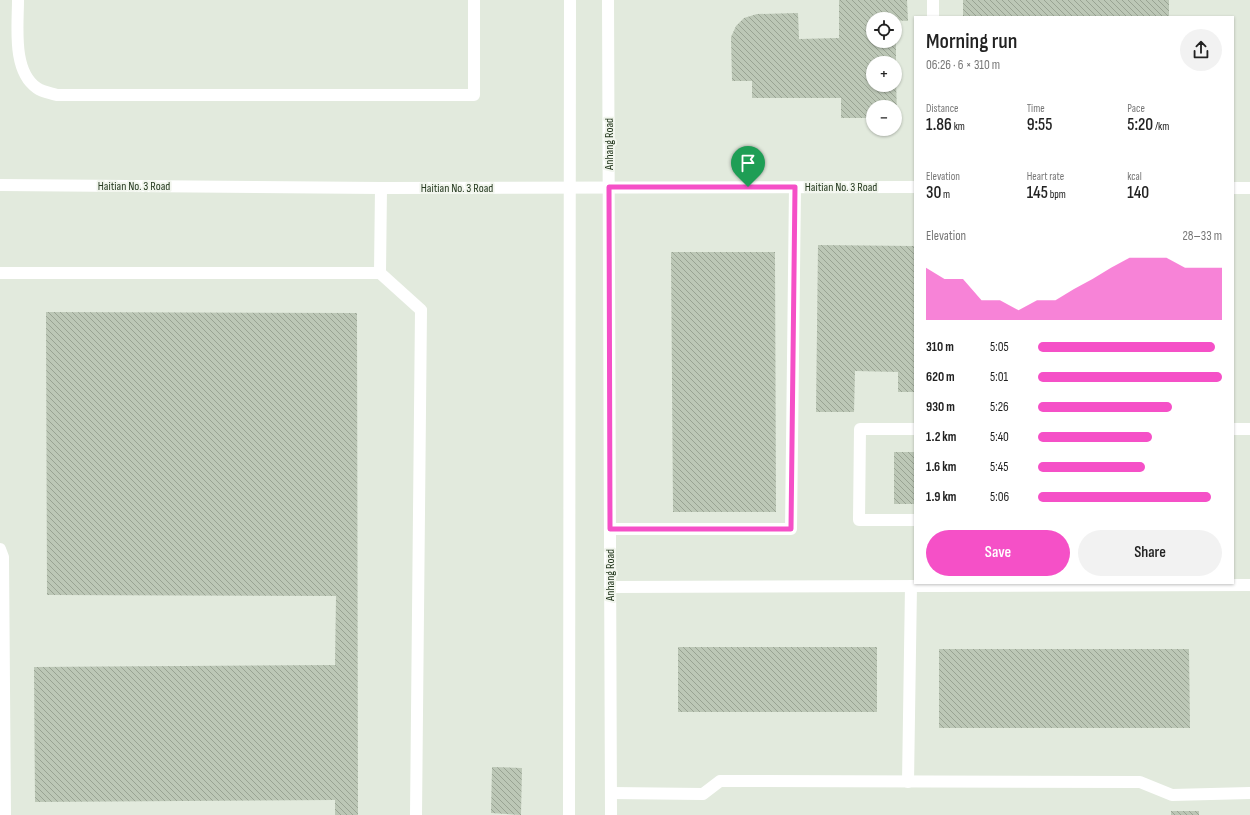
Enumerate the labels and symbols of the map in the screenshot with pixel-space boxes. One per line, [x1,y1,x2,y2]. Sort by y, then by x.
street label: Anhang Road [602,118,617,171]
pin [731,146,765,187]
street label: Haitian No. 3 Road [98,179,170,194]
street label: Haitian No. 3 Road [805,180,877,195]
street label: Haitian No. 3 Road [421,181,493,196]
street label: Anhang Road [603,549,618,602]

